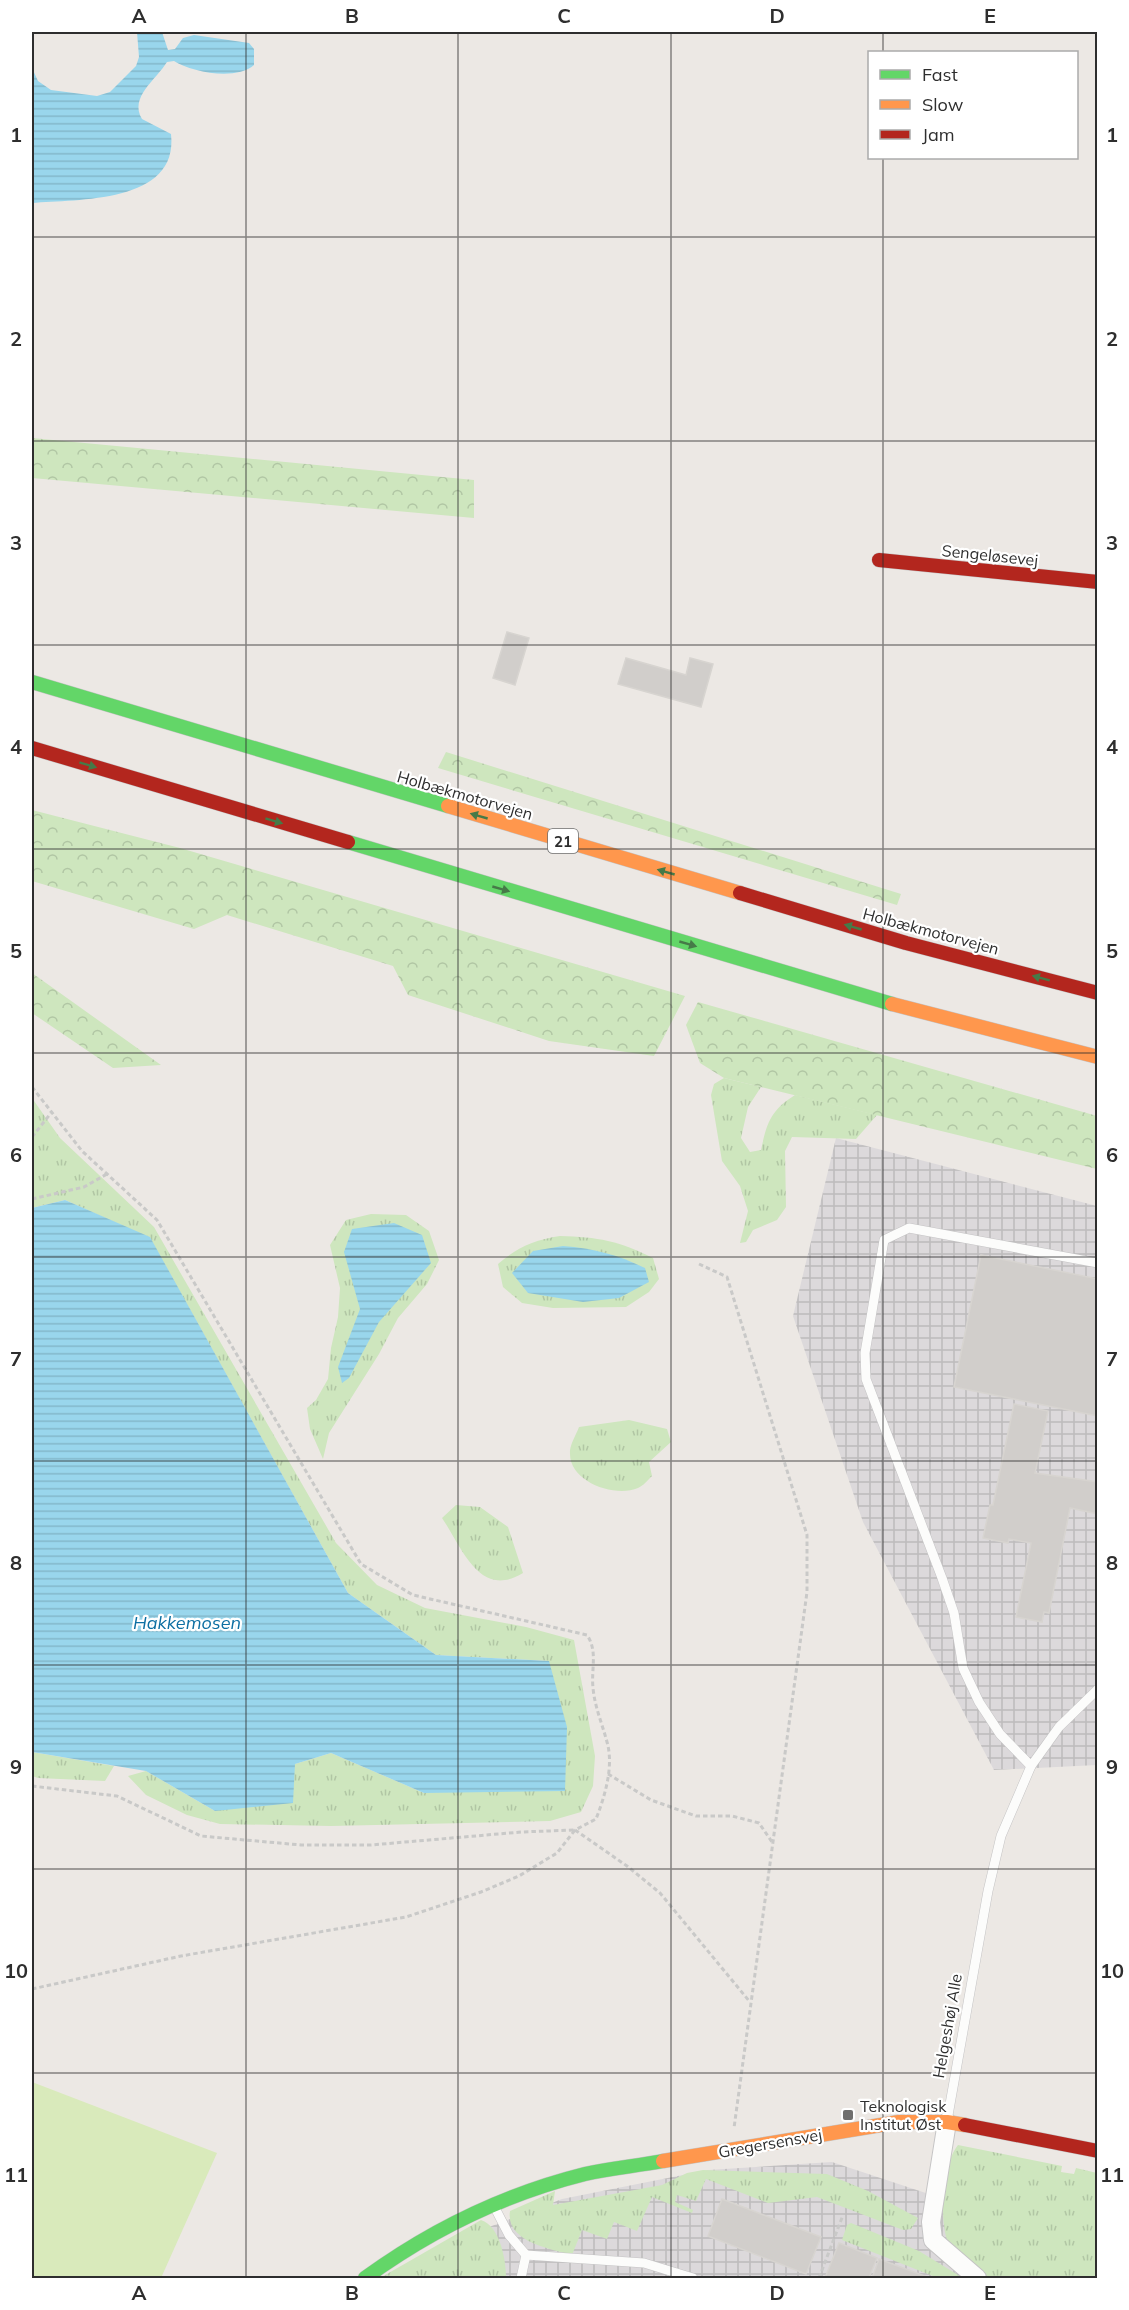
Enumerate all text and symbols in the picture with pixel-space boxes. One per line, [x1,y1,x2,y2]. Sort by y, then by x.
text: A [132,3,147,28]
text: B [345,3,359,28]
text: C [557,3,571,28]
text: D [769,3,785,28]
text: E [984,3,996,28]
legend [868,51,1078,159]
text: Fast [922,63,958,86]
text: Slow [922,93,964,116]
text: 1 [10,122,22,147]
text: 1 [1106,122,1118,147]
text: Jam [922,123,955,146]
text: 2 [10,326,22,351]
text: 2 [1106,326,1118,351]
text: 3 [10,530,22,555]
text: 3 [1106,530,1118,555]
street label: Sengeløsevej [941,540,1039,570]
text: 4 [10,734,22,759]
text: 4 [1106,734,1118,759]
one-way arrow [79,761,97,770]
street label: Holbækmotorvejen [395,766,535,824]
one-way arrow [470,811,488,820]
one-way arrow [265,817,283,827]
road number: 21 [548,829,578,853]
one-way arrow [657,867,675,876]
one-way arrow [492,885,510,894]
street label: Holbækmotorvejen [861,903,1001,959]
one-way arrow [844,922,862,931]
text: 5 [10,938,22,963]
text: 5 [1106,938,1118,963]
one-way arrow [680,940,698,949]
one-way arrow [1032,973,1050,982]
text: 6 [10,1142,22,1167]
text: 6 [1106,1142,1118,1167]
text: 7 [10,1346,22,1371]
text: 7 [1106,1346,1118,1371]
text: 8 [10,1550,22,1575]
text: 8 [1106,1550,1118,1575]
water label: Hakkemosen [133,1611,241,1634]
text: 9 [10,1754,22,1779]
text: 9 [1106,1754,1118,1779]
text: 10 [4,1958,28,1983]
text: 10 [1100,1958,1124,1983]
street label: Helgeshøj Alle [928,1972,966,2080]
place label: Teknologisk Institut Øst [860,2096,947,2134]
marker: Teknologisk Institut Øst [841,2108,855,2122]
street label: Gregersensvej [717,2124,823,2162]
text: 11 [4,2162,28,2187]
text: 11 [1100,2162,1124,2187]
text: A [132,2280,147,2305]
text: B [345,2280,359,2305]
text: C [557,2280,571,2305]
text: D [769,2280,785,2305]
text: E [984,2280,996,2305]

